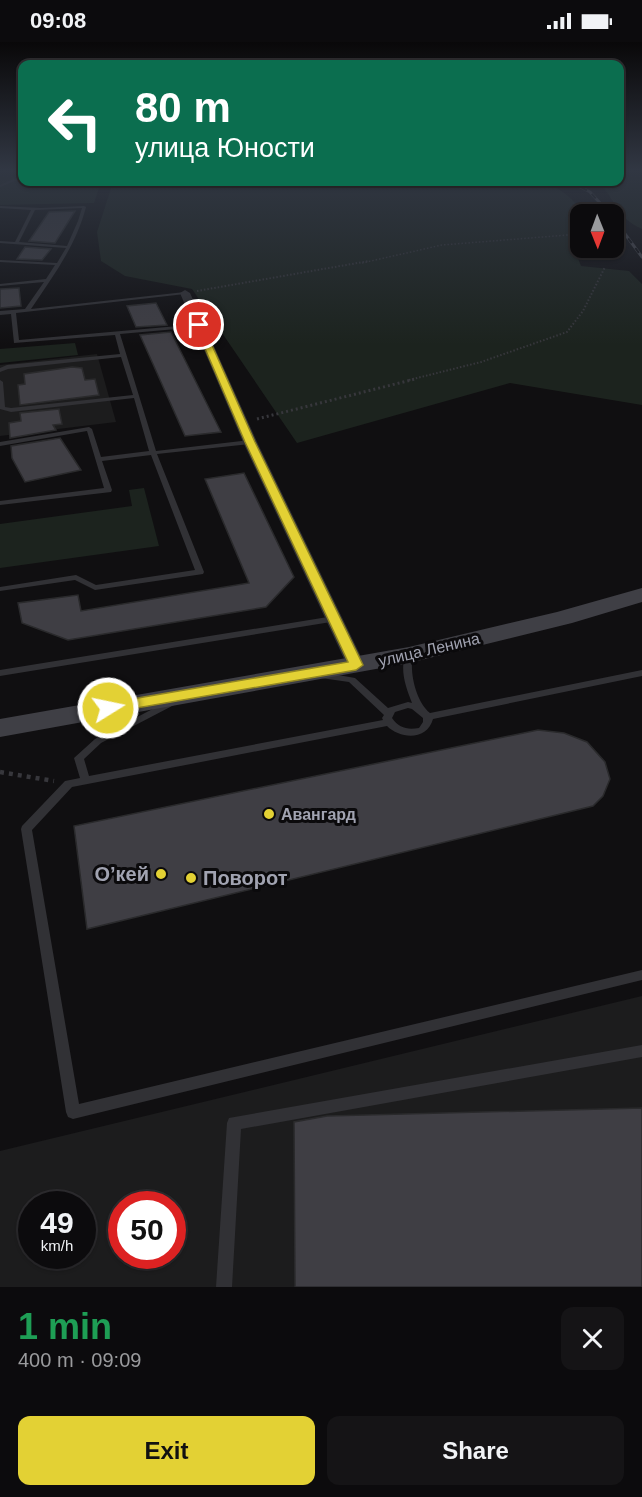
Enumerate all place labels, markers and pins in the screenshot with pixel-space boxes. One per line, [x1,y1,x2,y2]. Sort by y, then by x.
pin [173,299,224,350]
place label: Авангард [281,806,356,823]
marker: Авангард [262,807,276,821]
place label: О’кей [94,863,149,885]
marker: О’кей [154,867,168,881]
place label: Поворот [203,867,288,889]
marker: Поворот [184,871,198,885]

